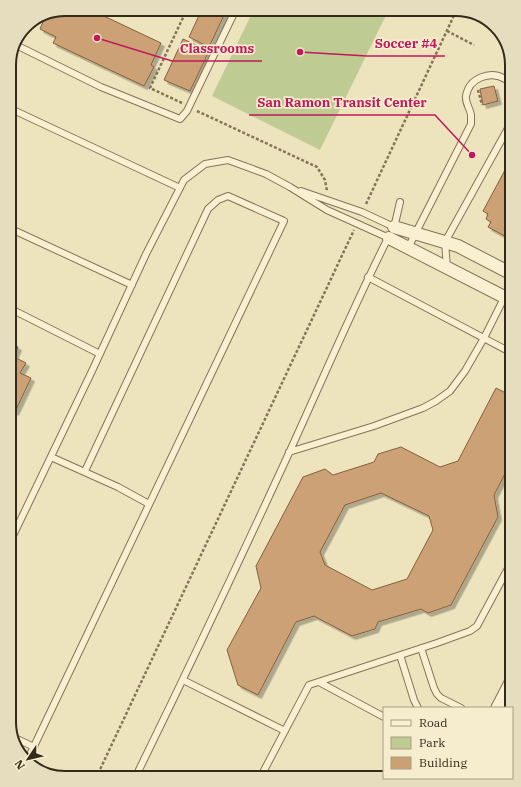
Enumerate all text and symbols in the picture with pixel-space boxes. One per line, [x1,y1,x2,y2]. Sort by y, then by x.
callout: Soccer #4 [367,31,445,56]
text: Soccer #4 [375,35,437,52]
callout: Classrooms [172,36,262,61]
text: Classrooms [180,40,255,57]
callout: San Ramon Transit Center [249,90,435,115]
text: San Ramon Transit Center [257,94,427,111]
legend [383,707,513,779]
text: Road [419,715,448,730]
text: Park [419,735,445,750]
north arrow [8,739,48,779]
text: Building [419,755,467,770]
text: N [11,757,28,772]

